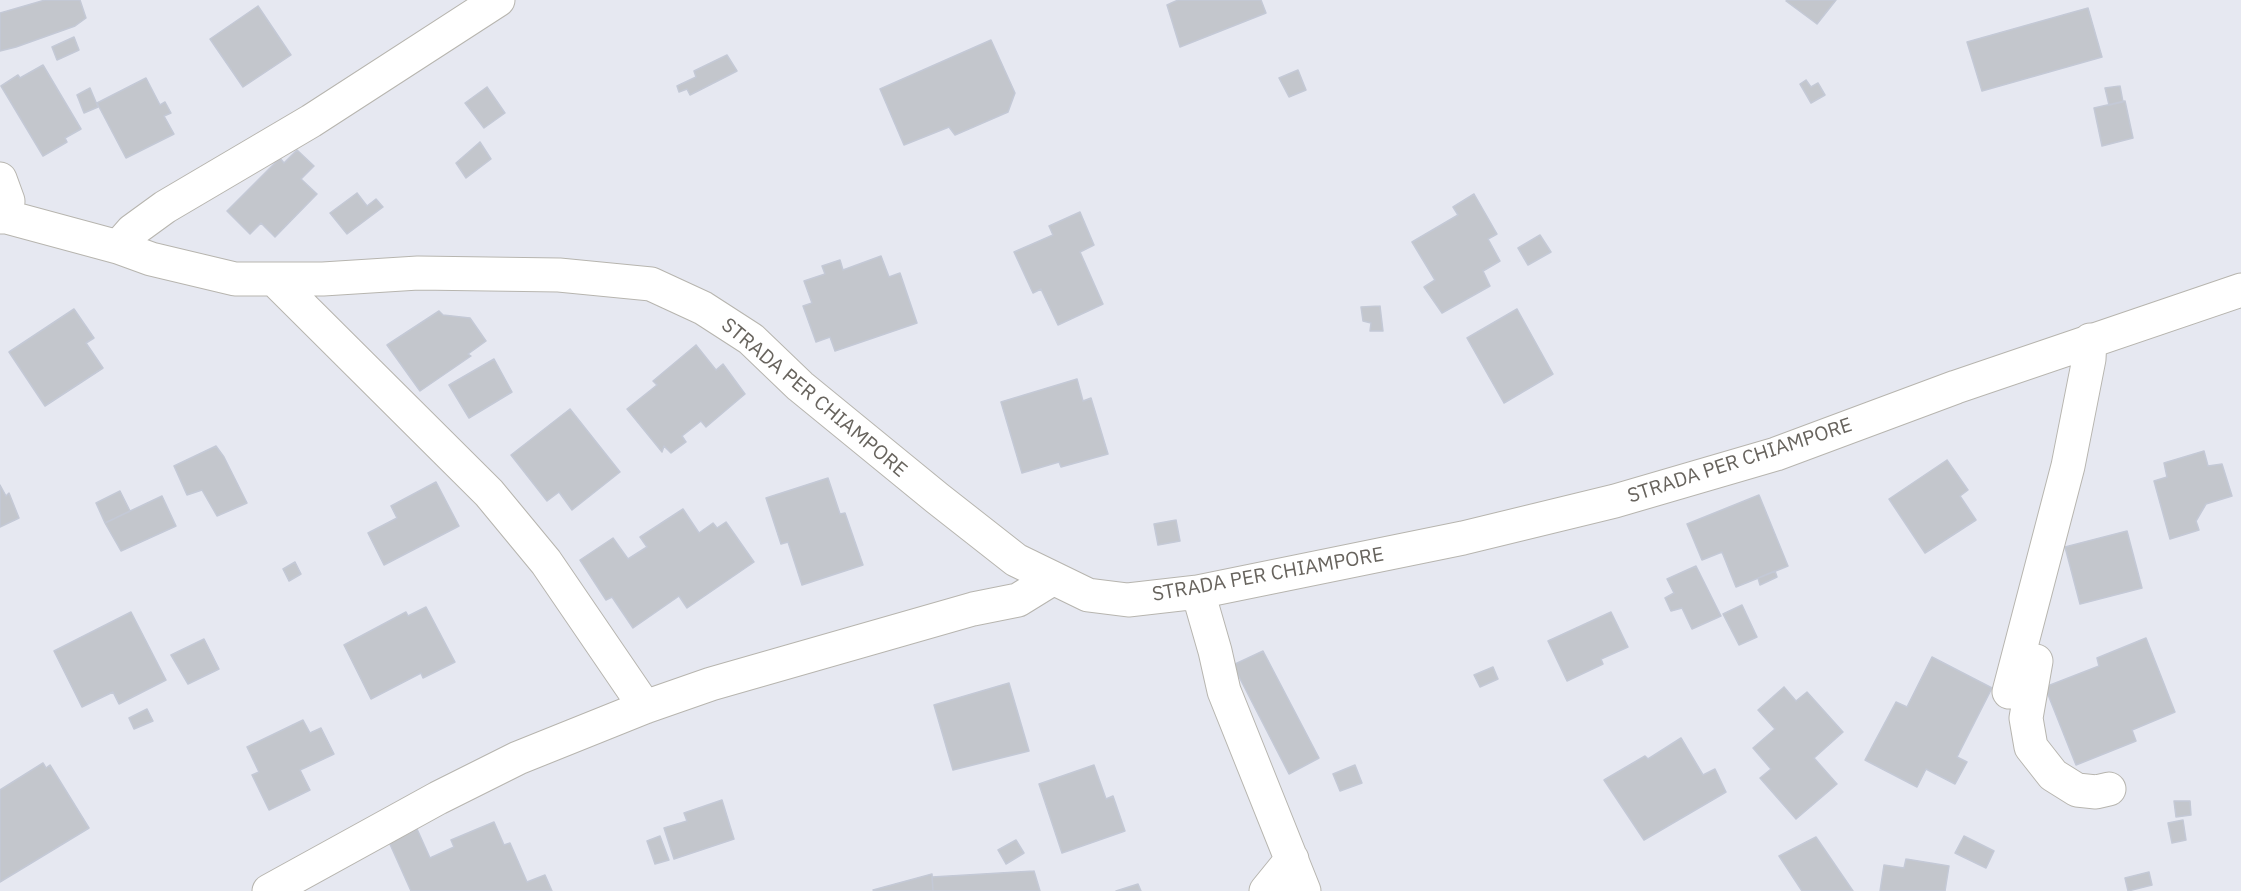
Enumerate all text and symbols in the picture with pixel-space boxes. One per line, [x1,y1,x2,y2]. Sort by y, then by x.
street label: STRADA PER CHIAMPORE [716,313,912,483]
street label: STRADA PER CHIAMPORE [1625,413,1855,509]
street label: STRADA PER CHIAMPORE [1150,543,1386,607]

